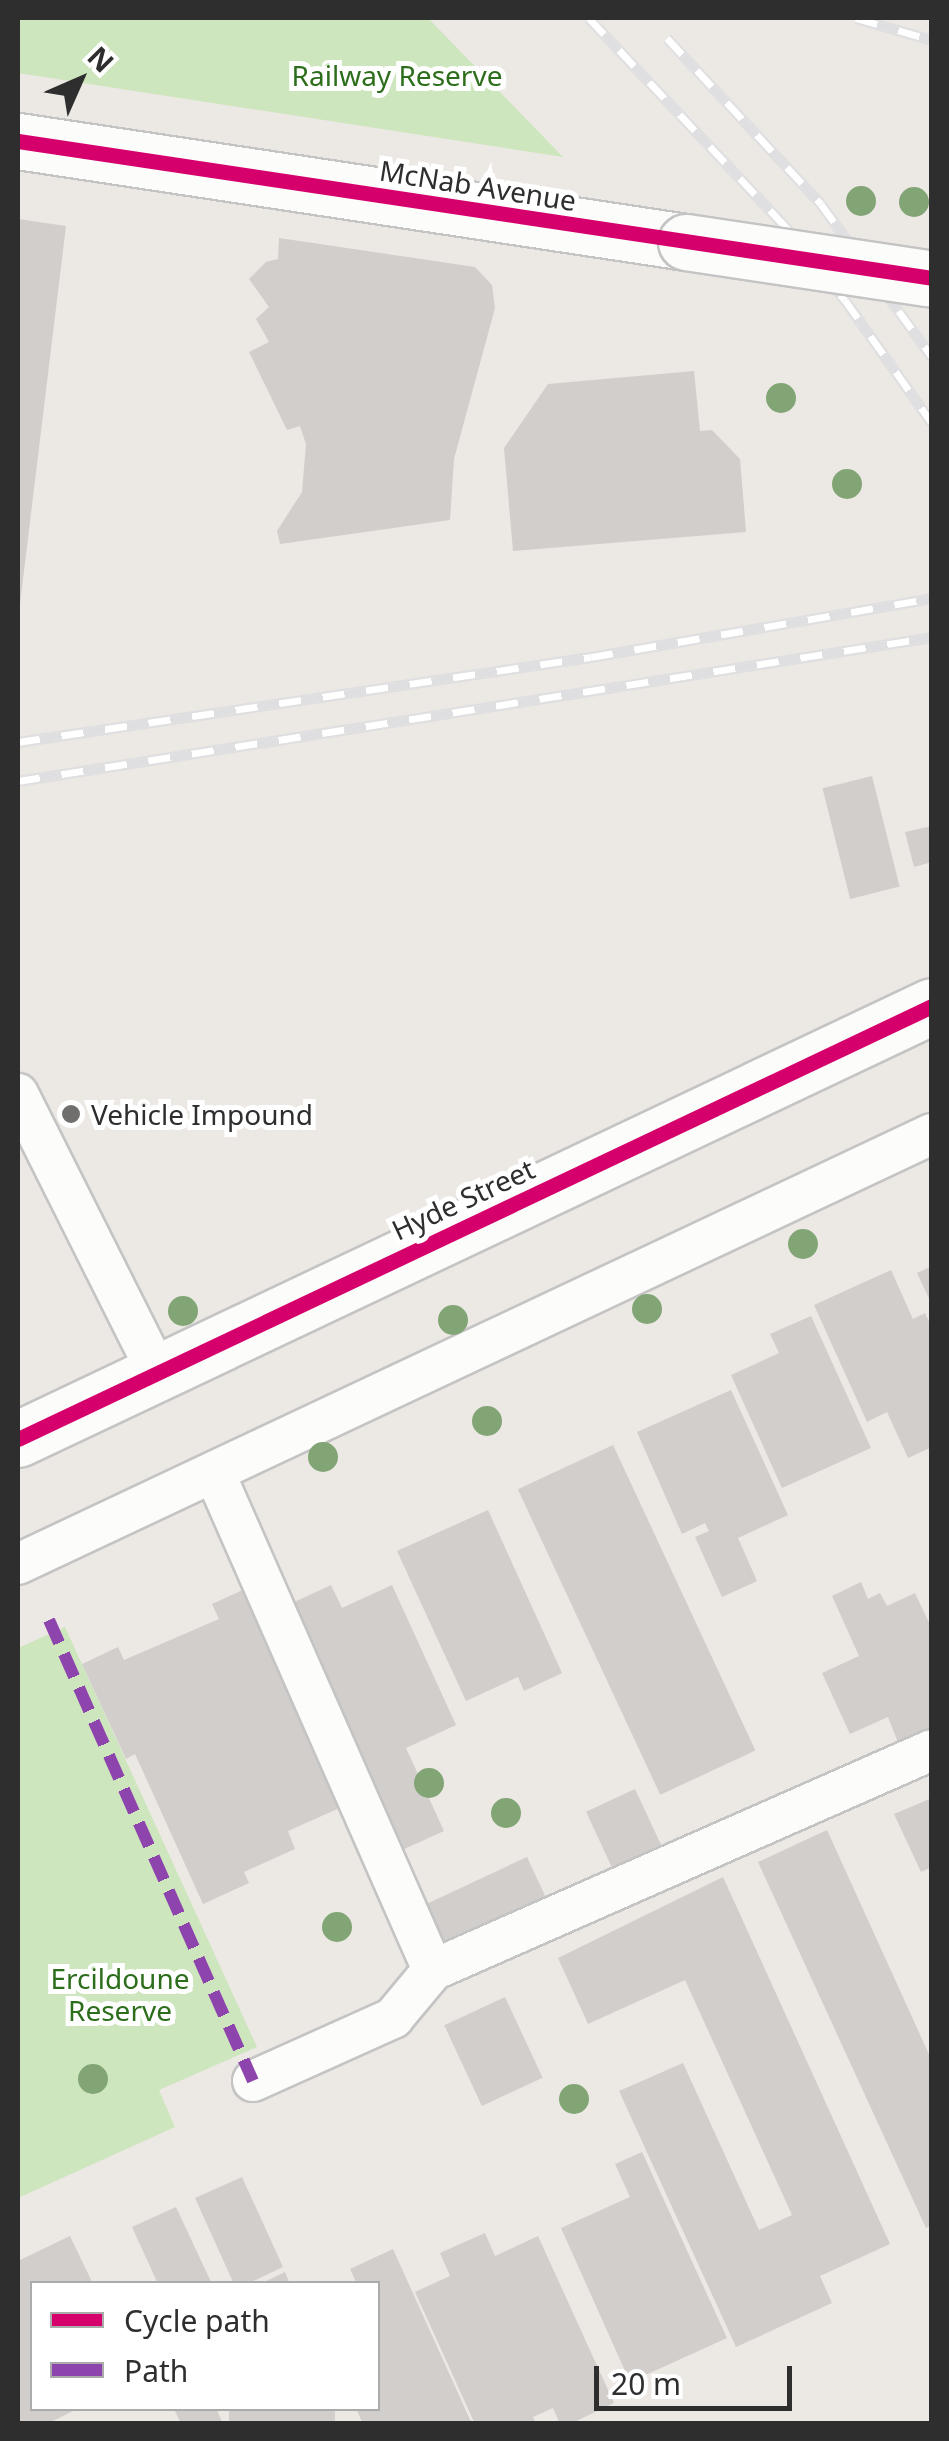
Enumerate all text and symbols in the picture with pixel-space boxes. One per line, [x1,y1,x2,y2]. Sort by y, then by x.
north arrow [30,30,130,130]
text: N [80,37,123,80]
park label: Railway Reserve [292,58,502,92]
street label: McNab Avenue [377,153,579,217]
place label: Vehicle Impound [91,1097,313,1131]
marker: Vehicle Impound [60,1103,82,1125]
street label: Hyde Street [386,1151,540,1247]
park label: Ercildoune Reserve [50,1961,190,2027]
legend [30,2281,380,2411]
text: Cycle path [124,2300,270,2341]
scale bar [599,2346,796,2408]
text: Path [124,2350,188,2391]
text: 20 m [611,2363,681,2404]

